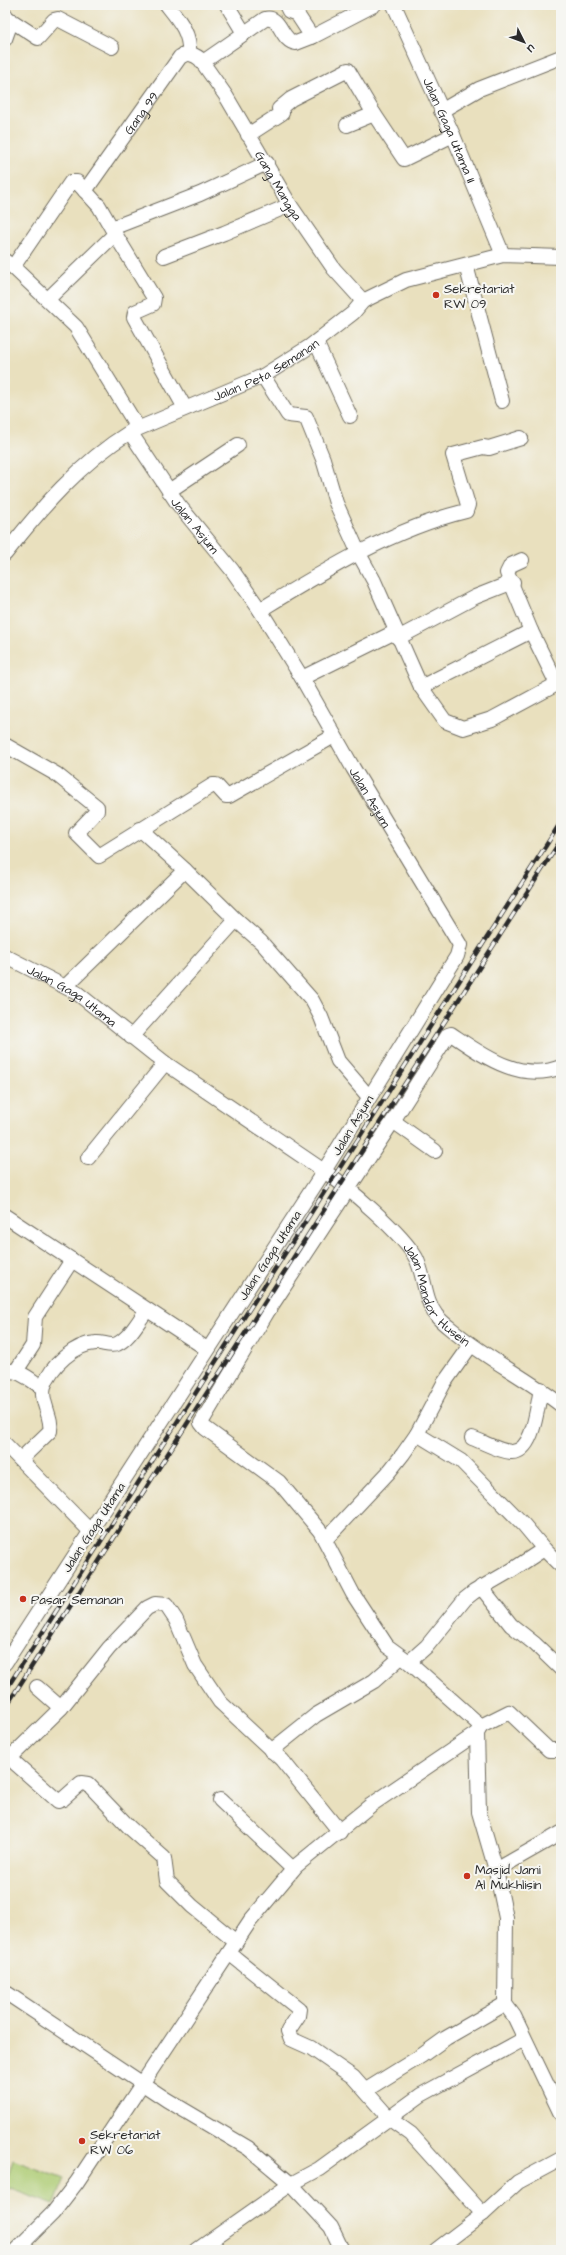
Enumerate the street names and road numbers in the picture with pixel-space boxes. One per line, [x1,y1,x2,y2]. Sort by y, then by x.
street label: Jalan Gaga Utama II [418,75,480,186]
street label: Gang 99 [120,88,163,138]
street label: Gang Mangga [250,148,306,224]
street label: Jalan Peta Semanan [210,334,323,406]
street label: Jalan Asjum [166,494,224,559]
street label: Jalan Asjum [344,764,395,832]
street label: Jalan Gaga Utama [24,961,121,1032]
street label: Jalan Asjum [328,1091,378,1159]
street label: Jalan Gaga Utama [234,1207,307,1305]
street label: Jalan Mandor Husein [399,1240,474,1351]
street label: Jalan Gaga Utama [58,1479,131,1577]

